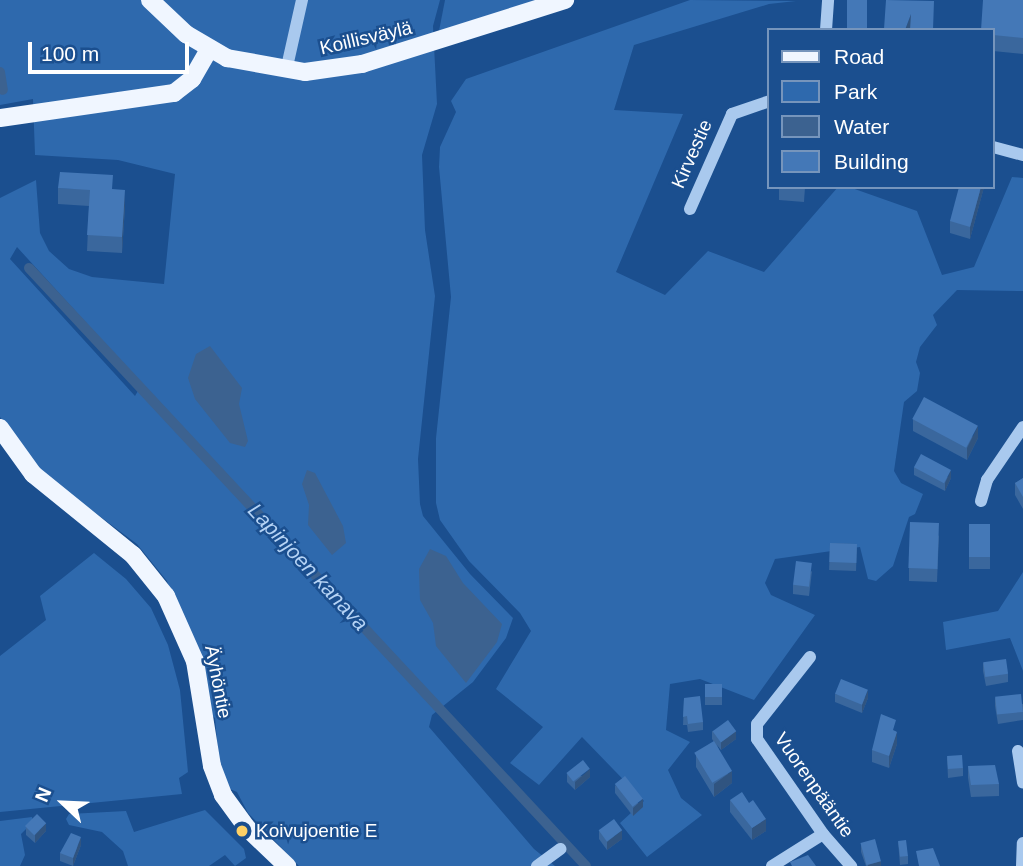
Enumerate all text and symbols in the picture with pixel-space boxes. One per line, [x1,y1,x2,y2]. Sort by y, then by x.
street label: Koillisväylä [318,16,414,60]
scale bar [32,28,192,72]
legend [768,28,995,189]
text: 100 m [41,42,99,65]
text: Road [834,45,884,68]
text: Park [834,80,877,103]
text: Water [834,115,889,138]
street label: Kirvestie [667,116,717,192]
text: Building [834,150,909,173]
water label: Lapinjoen kanava [243,498,373,636]
street label: Äyhöntie [200,644,236,720]
street label: Vuorenpääntie [769,728,859,842]
north arrow [28,768,98,838]
text: N [31,784,56,805]
place label: Koivujoentie E [256,820,377,842]
marker: Koivujoentie E [234,823,250,839]

